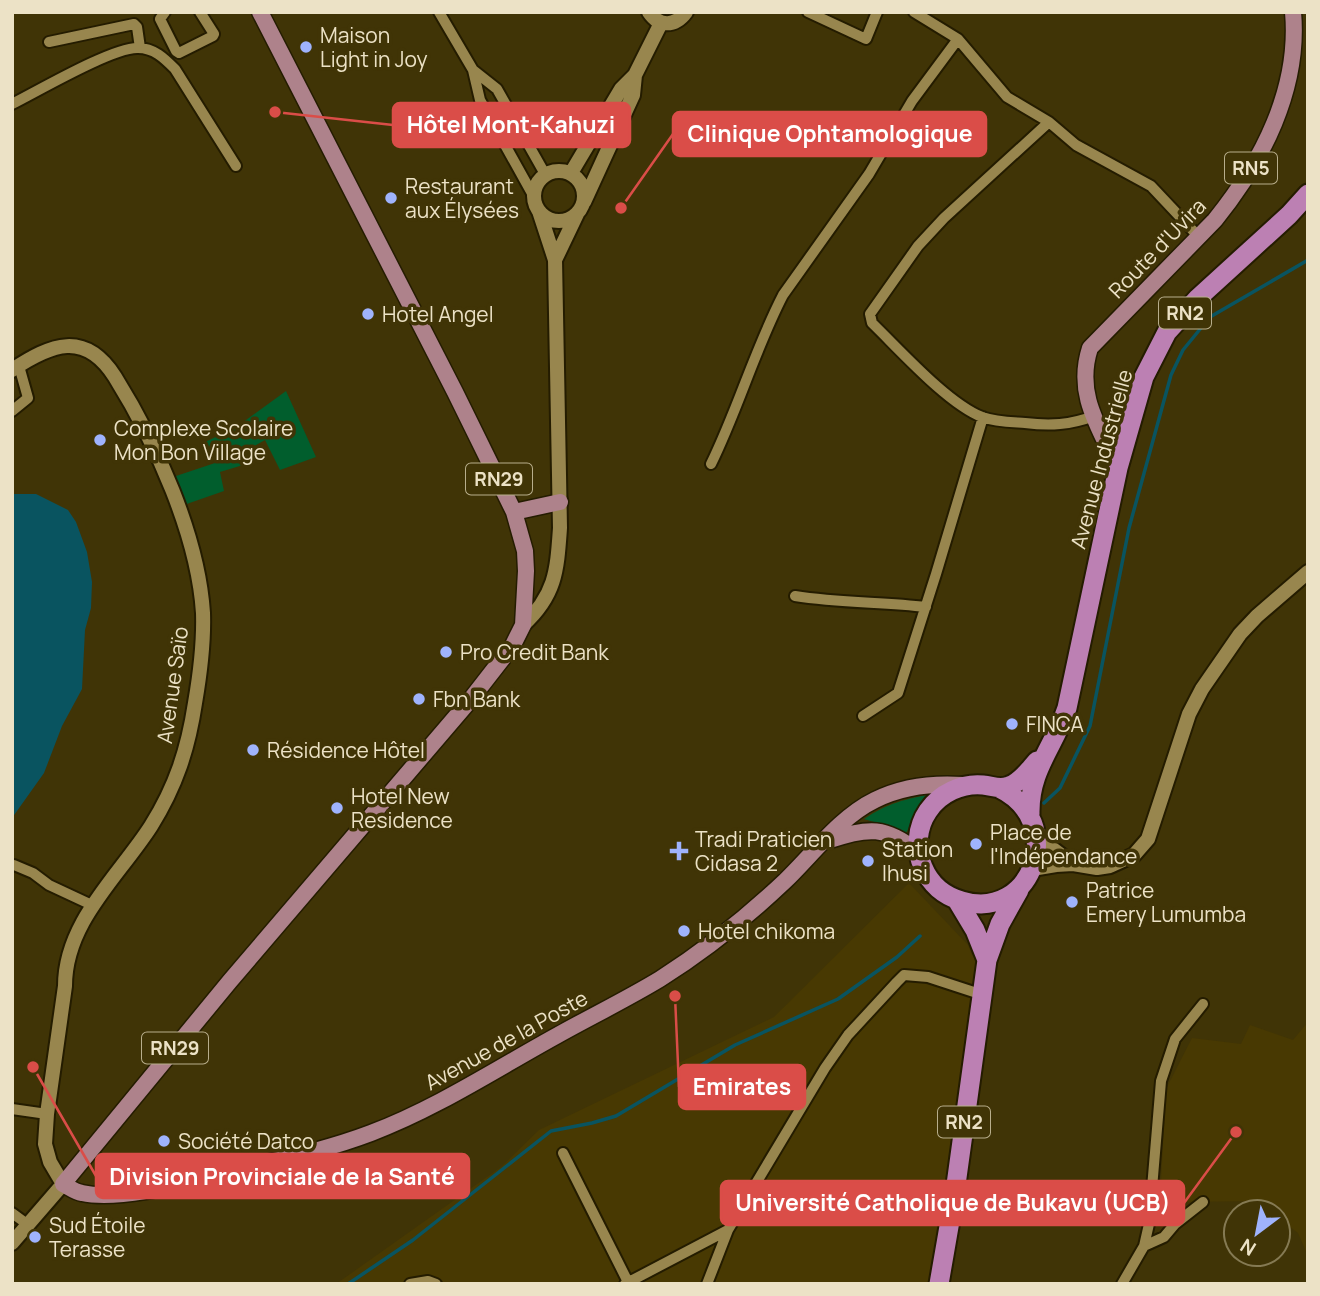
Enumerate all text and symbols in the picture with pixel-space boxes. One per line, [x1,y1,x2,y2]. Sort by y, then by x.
place label: Maison Light in Joy [320,21,428,73]
marker: Maison Light in Joy [298,39,314,55]
callout: Hôtel Mont-Kahuzi [393,103,630,147]
text: Hôtel Mont-Kahuzi [407,108,615,140]
callout: Clinique Ophtamologique [673,112,986,156]
text: Clinique Ophtamologique [687,117,973,149]
road number: RN5 [1225,152,1277,184]
place label: Restaurant aux Élysées [405,172,519,224]
marker: Restaurant aux Élysées [383,190,399,206]
street label: Route d'Uvira [1102,192,1212,304]
road number: RN2 [1159,298,1211,328]
place label: Hotel Angel [382,300,494,328]
marker: Hotel Angel [360,306,376,322]
street label: Avenue Industrielle [1064,366,1138,552]
place label: Complexe Scolaire Mon Bon Village [114,414,293,466]
marker: Complexe Scolaire Mon Bon Village [92,432,108,448]
road number: RN29 [466,464,532,494]
street label: Avenue Saïo [150,625,194,745]
place label: Pro Credit Bank [460,638,609,666]
marker: Pro Credit Bank [438,644,454,660]
place label: Fbn Bank [433,685,521,713]
marker: Fbn Bank [411,691,427,707]
place label: FINCA [1026,710,1084,738]
marker: FINCA [1004,716,1020,732]
place label: Résidence Hôtel [267,736,425,764]
marker: Résidence Hôtel [245,742,261,758]
place label: Hotel New Residence [351,782,453,834]
marker: Hotel New Residence [329,800,345,816]
place label: Place de l'Indépendance [990,818,1137,870]
place label: Tradi Praticien Cidasa 2 [695,825,832,877]
place label: Station Ihusi [882,835,953,887]
marker: Place de l'Indépendance [968,836,984,852]
marker: Tradi Praticien Cidasa 2 [669,841,689,861]
marker: Station Ihusi [860,853,876,869]
place label: Patrice Emery Lumumba [1086,876,1246,928]
marker: Patrice Emery Lumumba [1064,894,1080,910]
place label: Hotel chikoma [698,917,835,945]
marker: Hotel chikoma [676,923,692,939]
street label: Avenue de la Poste [420,984,592,1096]
road number: RN29 [142,1032,208,1064]
callout: Emirates [679,1065,805,1109]
text: Emirates [693,1070,791,1102]
road number: RN2 [938,1106,990,1138]
place label: Société Datco [178,1127,314,1155]
marker: Société Datco [156,1133,172,1149]
callout: Division Provinciale de la Santé [96,1154,469,1198]
text: Division Provinciale de la Santé [109,1160,455,1192]
callout: Université Catholique de Bukavu (UCB) [721,1181,1184,1225]
text: Université Catholique de Bukavu (UCB) [735,1186,1171,1218]
north arrow [1222,1198,1292,1268]
place label: Sud Étoile Terasse [49,1211,146,1263]
marker: Sud Étoile Terasse [27,1229,43,1245]
text: N [1235,1233,1261,1262]

